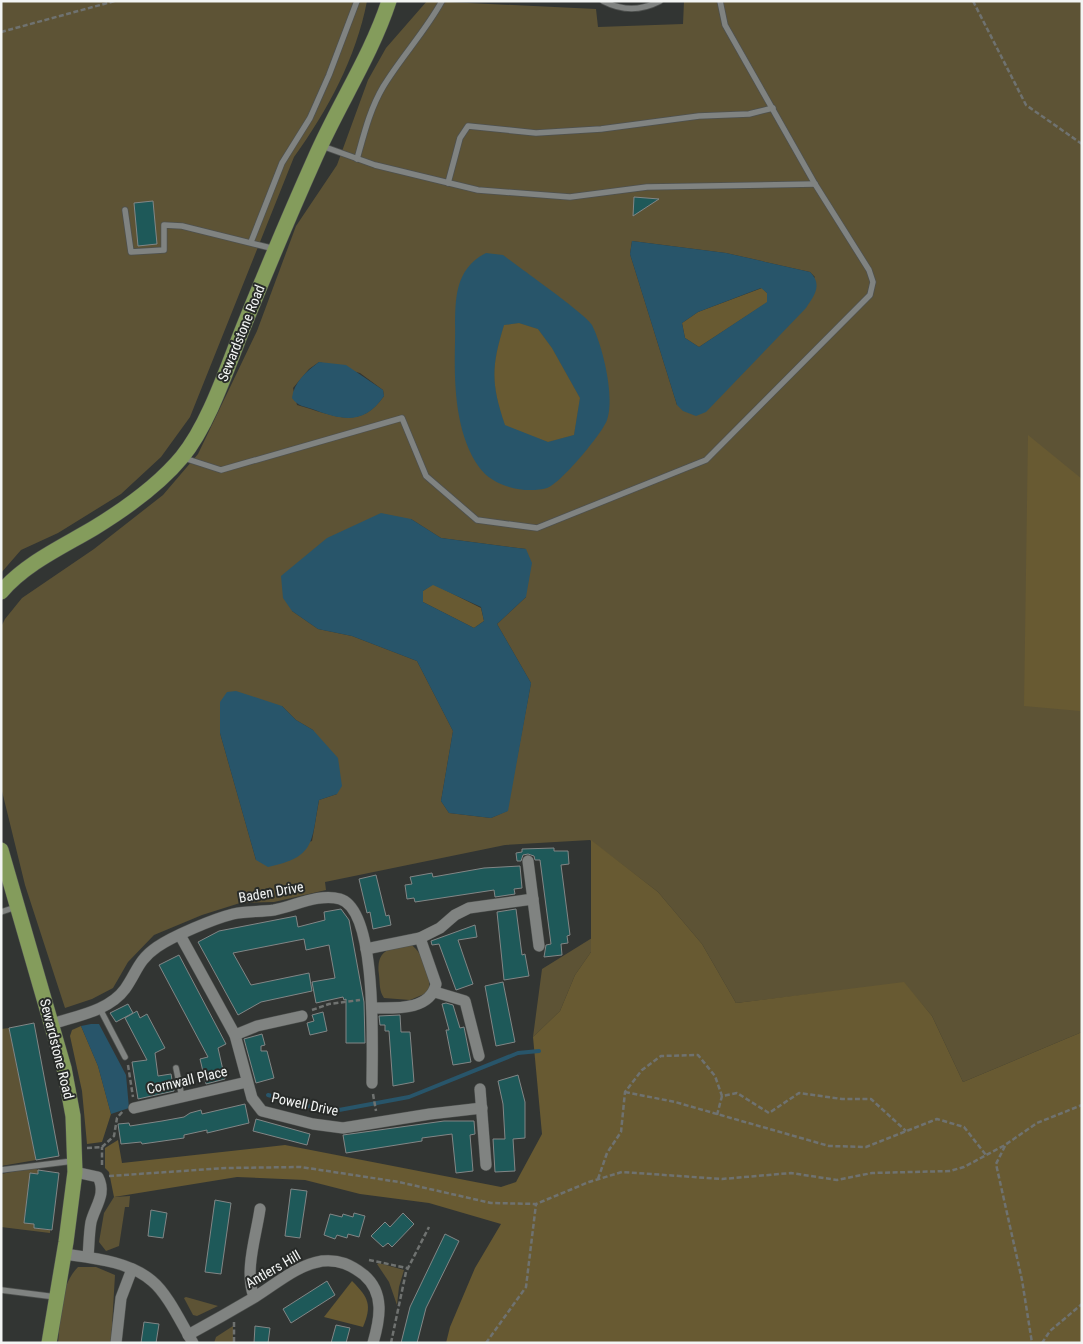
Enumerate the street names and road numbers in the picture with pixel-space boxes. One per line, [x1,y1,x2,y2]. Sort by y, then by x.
street label: Sewardstone Road [214,282,268,384]
street label: Baden Drive [237,878,305,906]
street label: Sewardstone Road [37,997,77,1101]
street label: Cornwall Place [145,1063,229,1097]
street label: Powell Drive [270,1089,340,1119]
street label: Antlers Hill [243,1247,303,1291]

